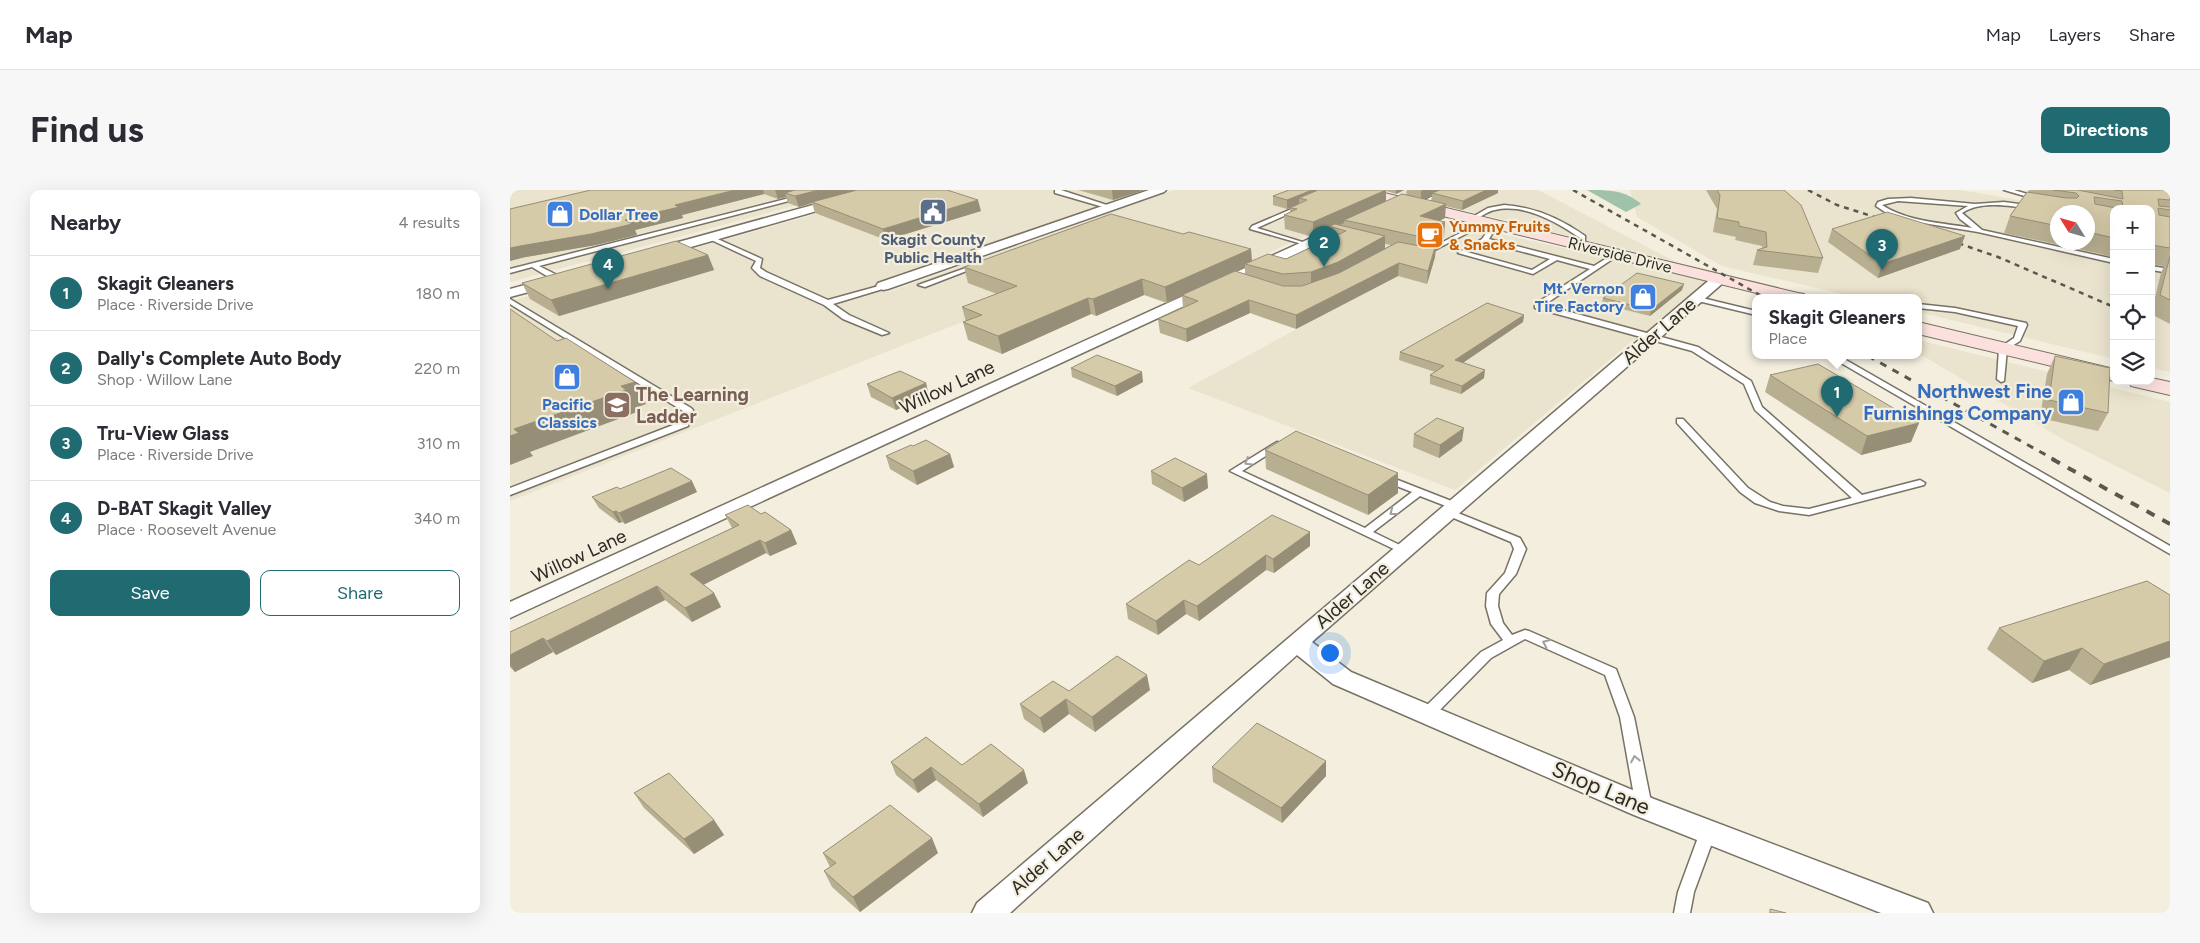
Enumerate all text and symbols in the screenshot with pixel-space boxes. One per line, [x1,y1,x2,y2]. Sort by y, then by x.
text: Map [25,20,73,49]
text: Map [1986,24,2021,46]
text: Layers [2049,24,2101,46]
text: Share [2129,24,2175,46]
button: Directions [2041,107,2170,153]
text: Find us [30,109,144,151]
public building icon: Skagit County Public Health [918,197,948,227]
shop icon: Dollar Tree [545,199,575,229]
place label: Dollar Tree [579,205,658,224]
north arrow [2050,205,2095,250]
map controls [2110,205,2155,385]
button: + [2110,205,2155,250]
text: Nearby [50,210,121,235]
text: 4 results [399,213,460,232]
place label: Yummy Fruits & Snacks [1449,217,1551,254]
cafe icon: Yummy Fruits & Snacks [1415,220,1445,250]
pin: 2 [1308,226,1340,267]
pin: 3 [1866,229,1898,270]
place label: Skagit County Public Health [880,230,986,267]
street label: Riverside Drive [1566,233,1674,277]
pin: 4 [592,248,624,289]
button: − [2110,250,2155,295]
text: Skagit Gleaners [97,272,234,295]
place label: Mt. Vernon Tire Factory [1535,279,1625,316]
shop icon: Mt. Vernon Tire Factory [1628,282,1658,312]
text: 1 [63,284,69,303]
text: 180 m [416,284,460,303]
street label: Alder Lane [1617,293,1701,369]
popup [1752,294,1922,359]
text: Place · Riverside Drive [97,295,254,314]
button: locate [2110,295,2155,340]
text: Skagit Gleaners [1769,306,1905,329]
text: Place [1769,329,1807,348]
button: layers [2110,340,2155,385]
text: Dally's Complete Auto Body [97,347,342,370]
street label: Willow Lane [896,355,998,419]
text: 2 [61,359,71,378]
text: 220 m [414,359,460,378]
shop icon: Pacific Classics [552,362,582,392]
text: Shop · Willow Lane [97,370,232,389]
pin: 1 [1821,376,1853,417]
place label: Northwest Fine Furnishings Company [1863,380,2052,425]
place label: The Learning Ladder [636,383,749,428]
shop icon: Northwest Fine Furnishings Company [2056,387,2086,417]
school or university icon: The Learning Ladder [602,390,632,420]
place label: Pacific Classics [537,395,597,432]
text: Tru-View Glass [97,422,229,445]
text: 3 [62,434,70,453]
text: 310 m [417,434,460,453]
text: Place · Riverside Drive [97,445,254,464]
one-way arrow [1245,456,1254,466]
text: D-BAT Skagit Valley [97,497,271,520]
one-way arrow [1389,506,1398,515]
text: 4 [61,509,71,528]
text: 340 m [414,509,460,528]
text: Place · Roosevelt Avenue [97,520,276,539]
street label: Willow Lane [528,524,630,588]
street label: Alder Lane [1310,557,1394,633]
button: Save [50,570,250,616]
button: Share [260,570,460,616]
one-way arrow [1542,639,1551,650]
your location [1317,640,1343,666]
street label: Shop Lane [1548,755,1654,821]
one-way arrow [1630,755,1640,764]
street label: Alder Lane [1005,823,1089,899]

